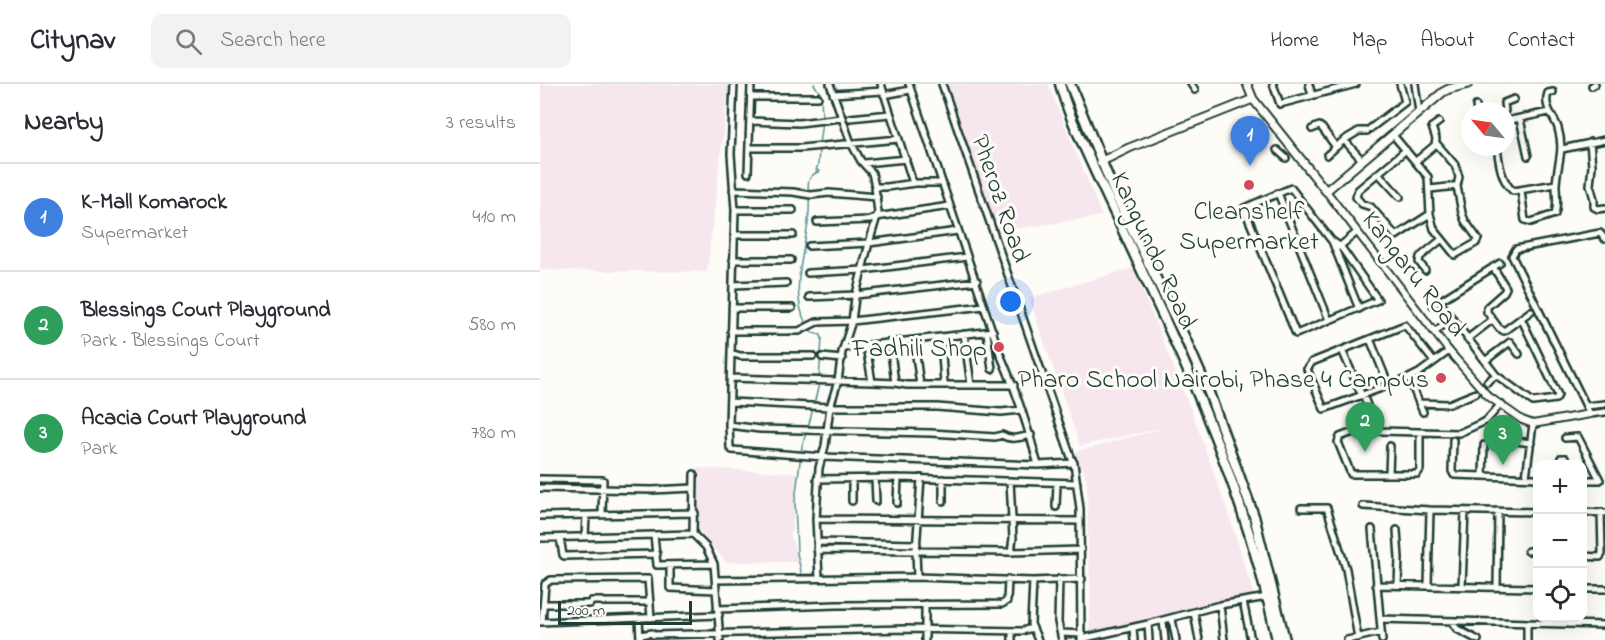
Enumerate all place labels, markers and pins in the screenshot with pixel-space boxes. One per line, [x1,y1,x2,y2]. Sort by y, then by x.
pin: 1 [1230,116,1270,166]
marker: Cleanshelf Supermarket [1242,178,1256,192]
place label: Cleanshelf Supermarket [1179,194,1319,262]
place label: Fadhili Shop [851,331,987,369]
marker: Fadhili Shop [992,340,1006,354]
place label: Pharo School Nairobi, Phase 4 Campus [1018,362,1429,400]
marker: Pharo School Nairobi, Phase 4 Campus [1434,371,1448,385]
pin: 2 [1346,402,1384,452]
pin: 3 [1484,416,1522,465]

